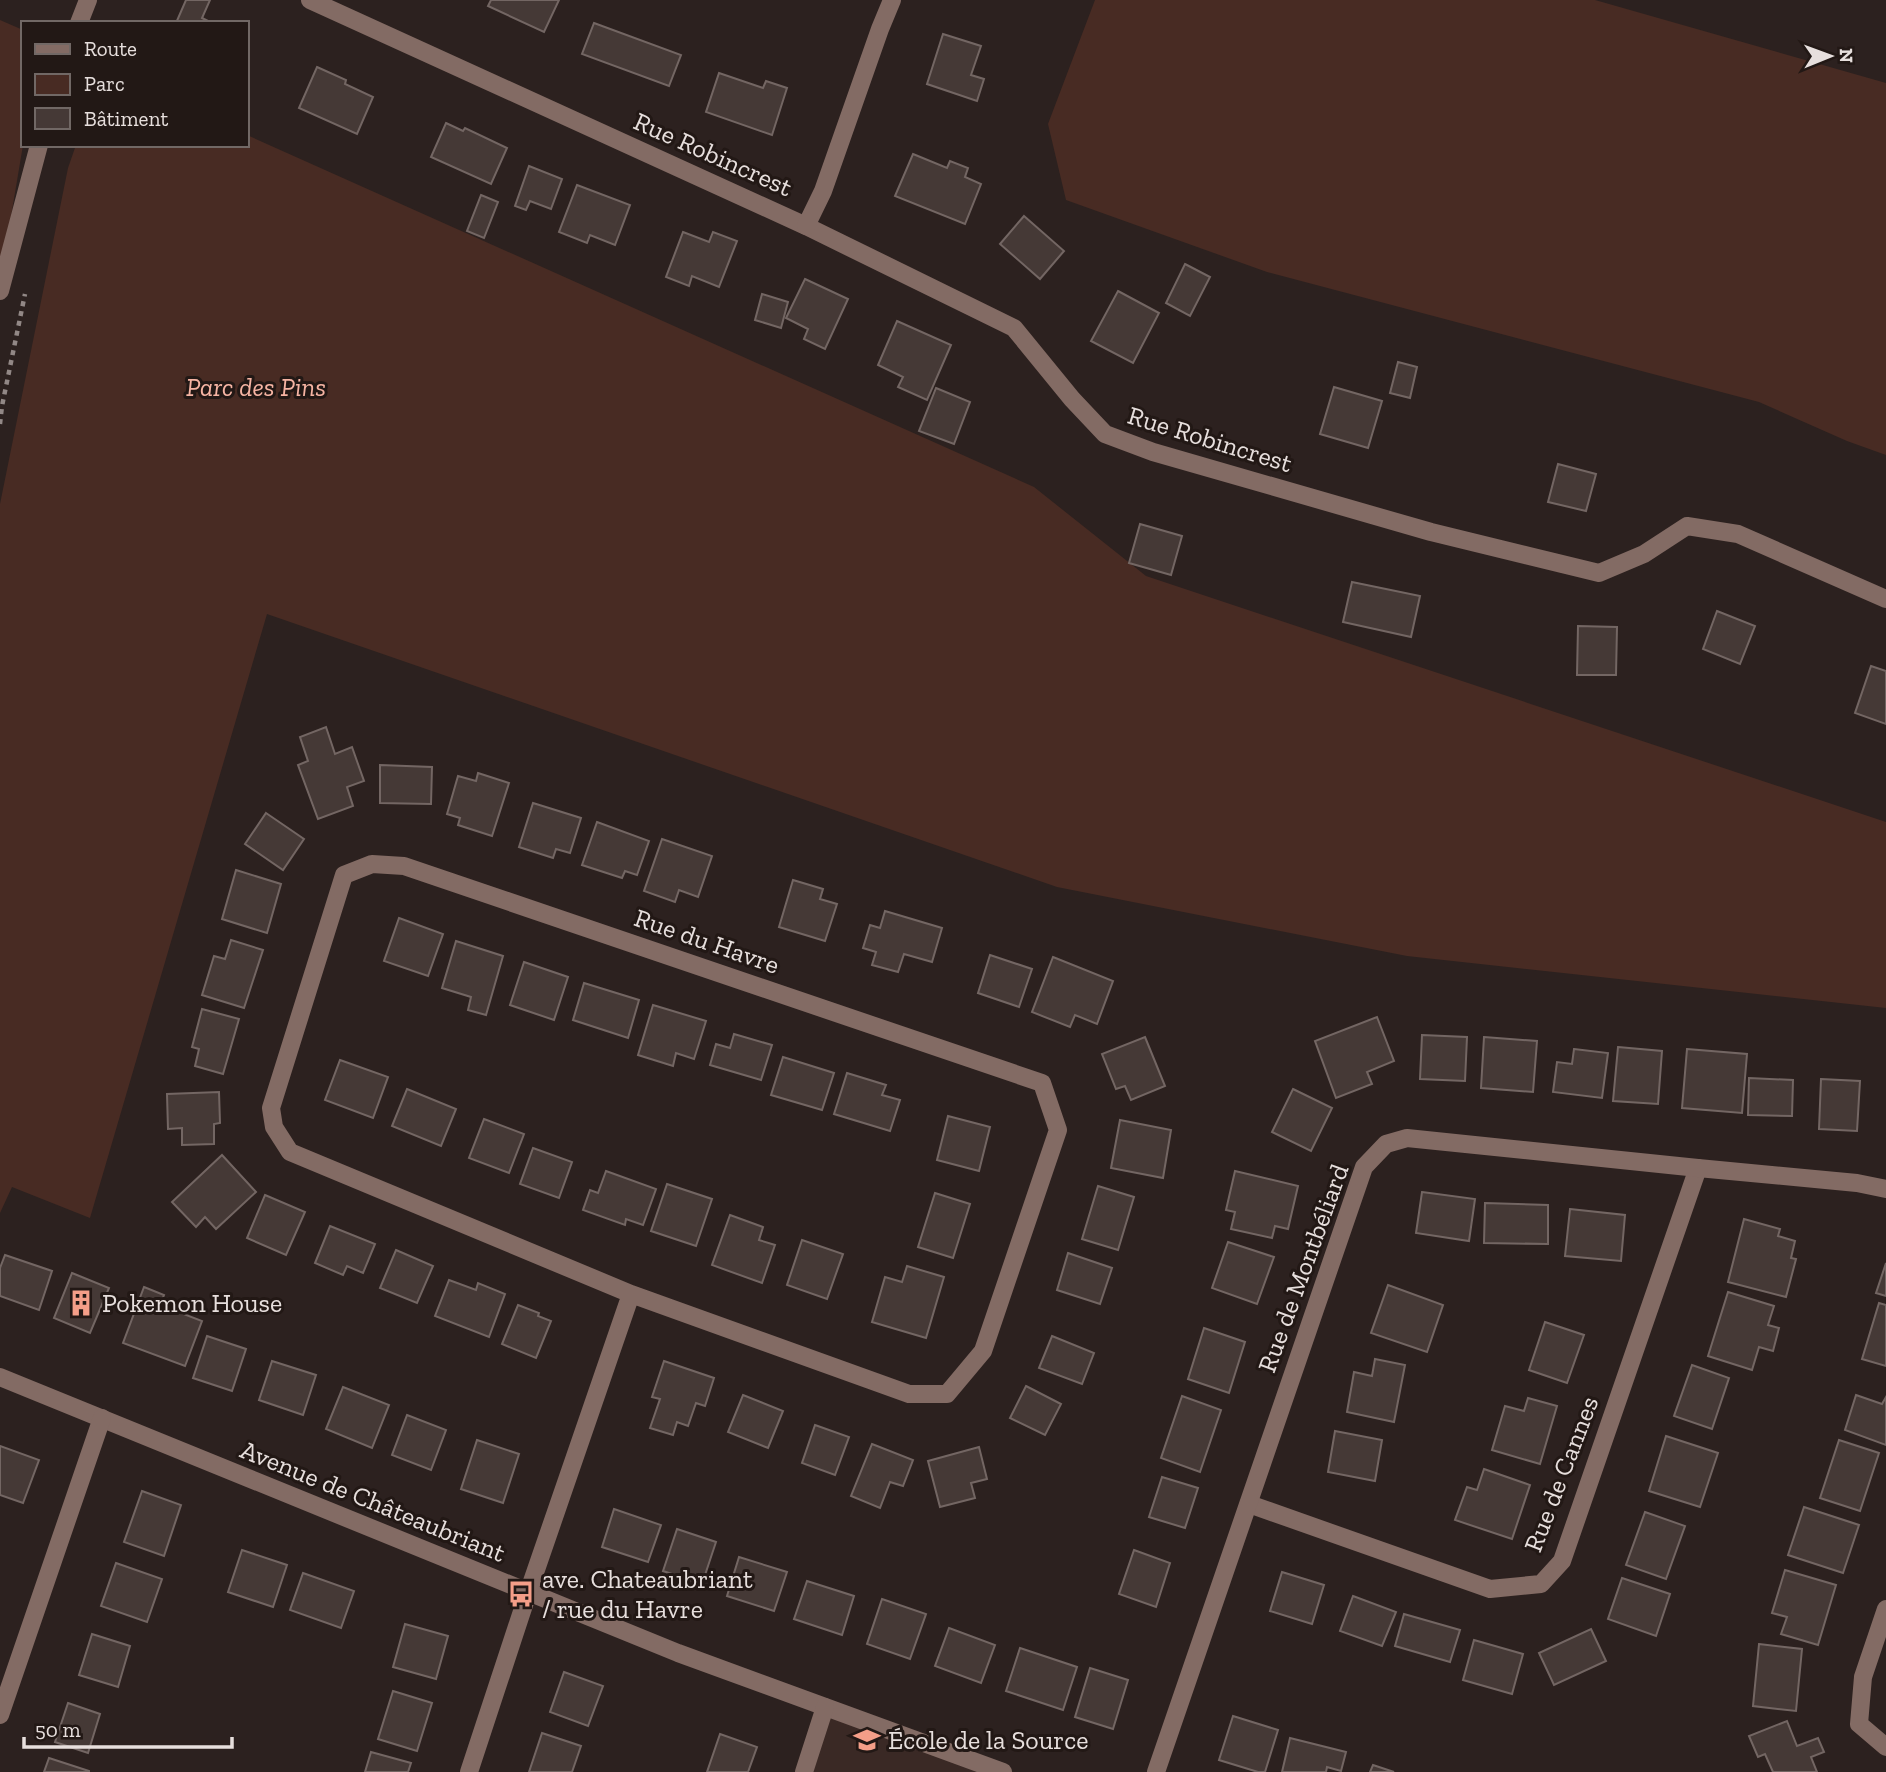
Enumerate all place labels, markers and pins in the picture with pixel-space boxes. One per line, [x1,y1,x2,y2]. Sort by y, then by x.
place label: Pokemon House [102,1287,282,1319]
building icon: Pokemon House [66,1288,96,1318]
place label: ave. Chateaubriant / rue du Havre [542,1563,753,1625]
bus stop icon: ave. Chateaubriant / rue du Havre [506,1579,536,1609]
place label: École de la Source [888,1724,1088,1756]
school or university icon: École de la Source [852,1725,882,1755]

